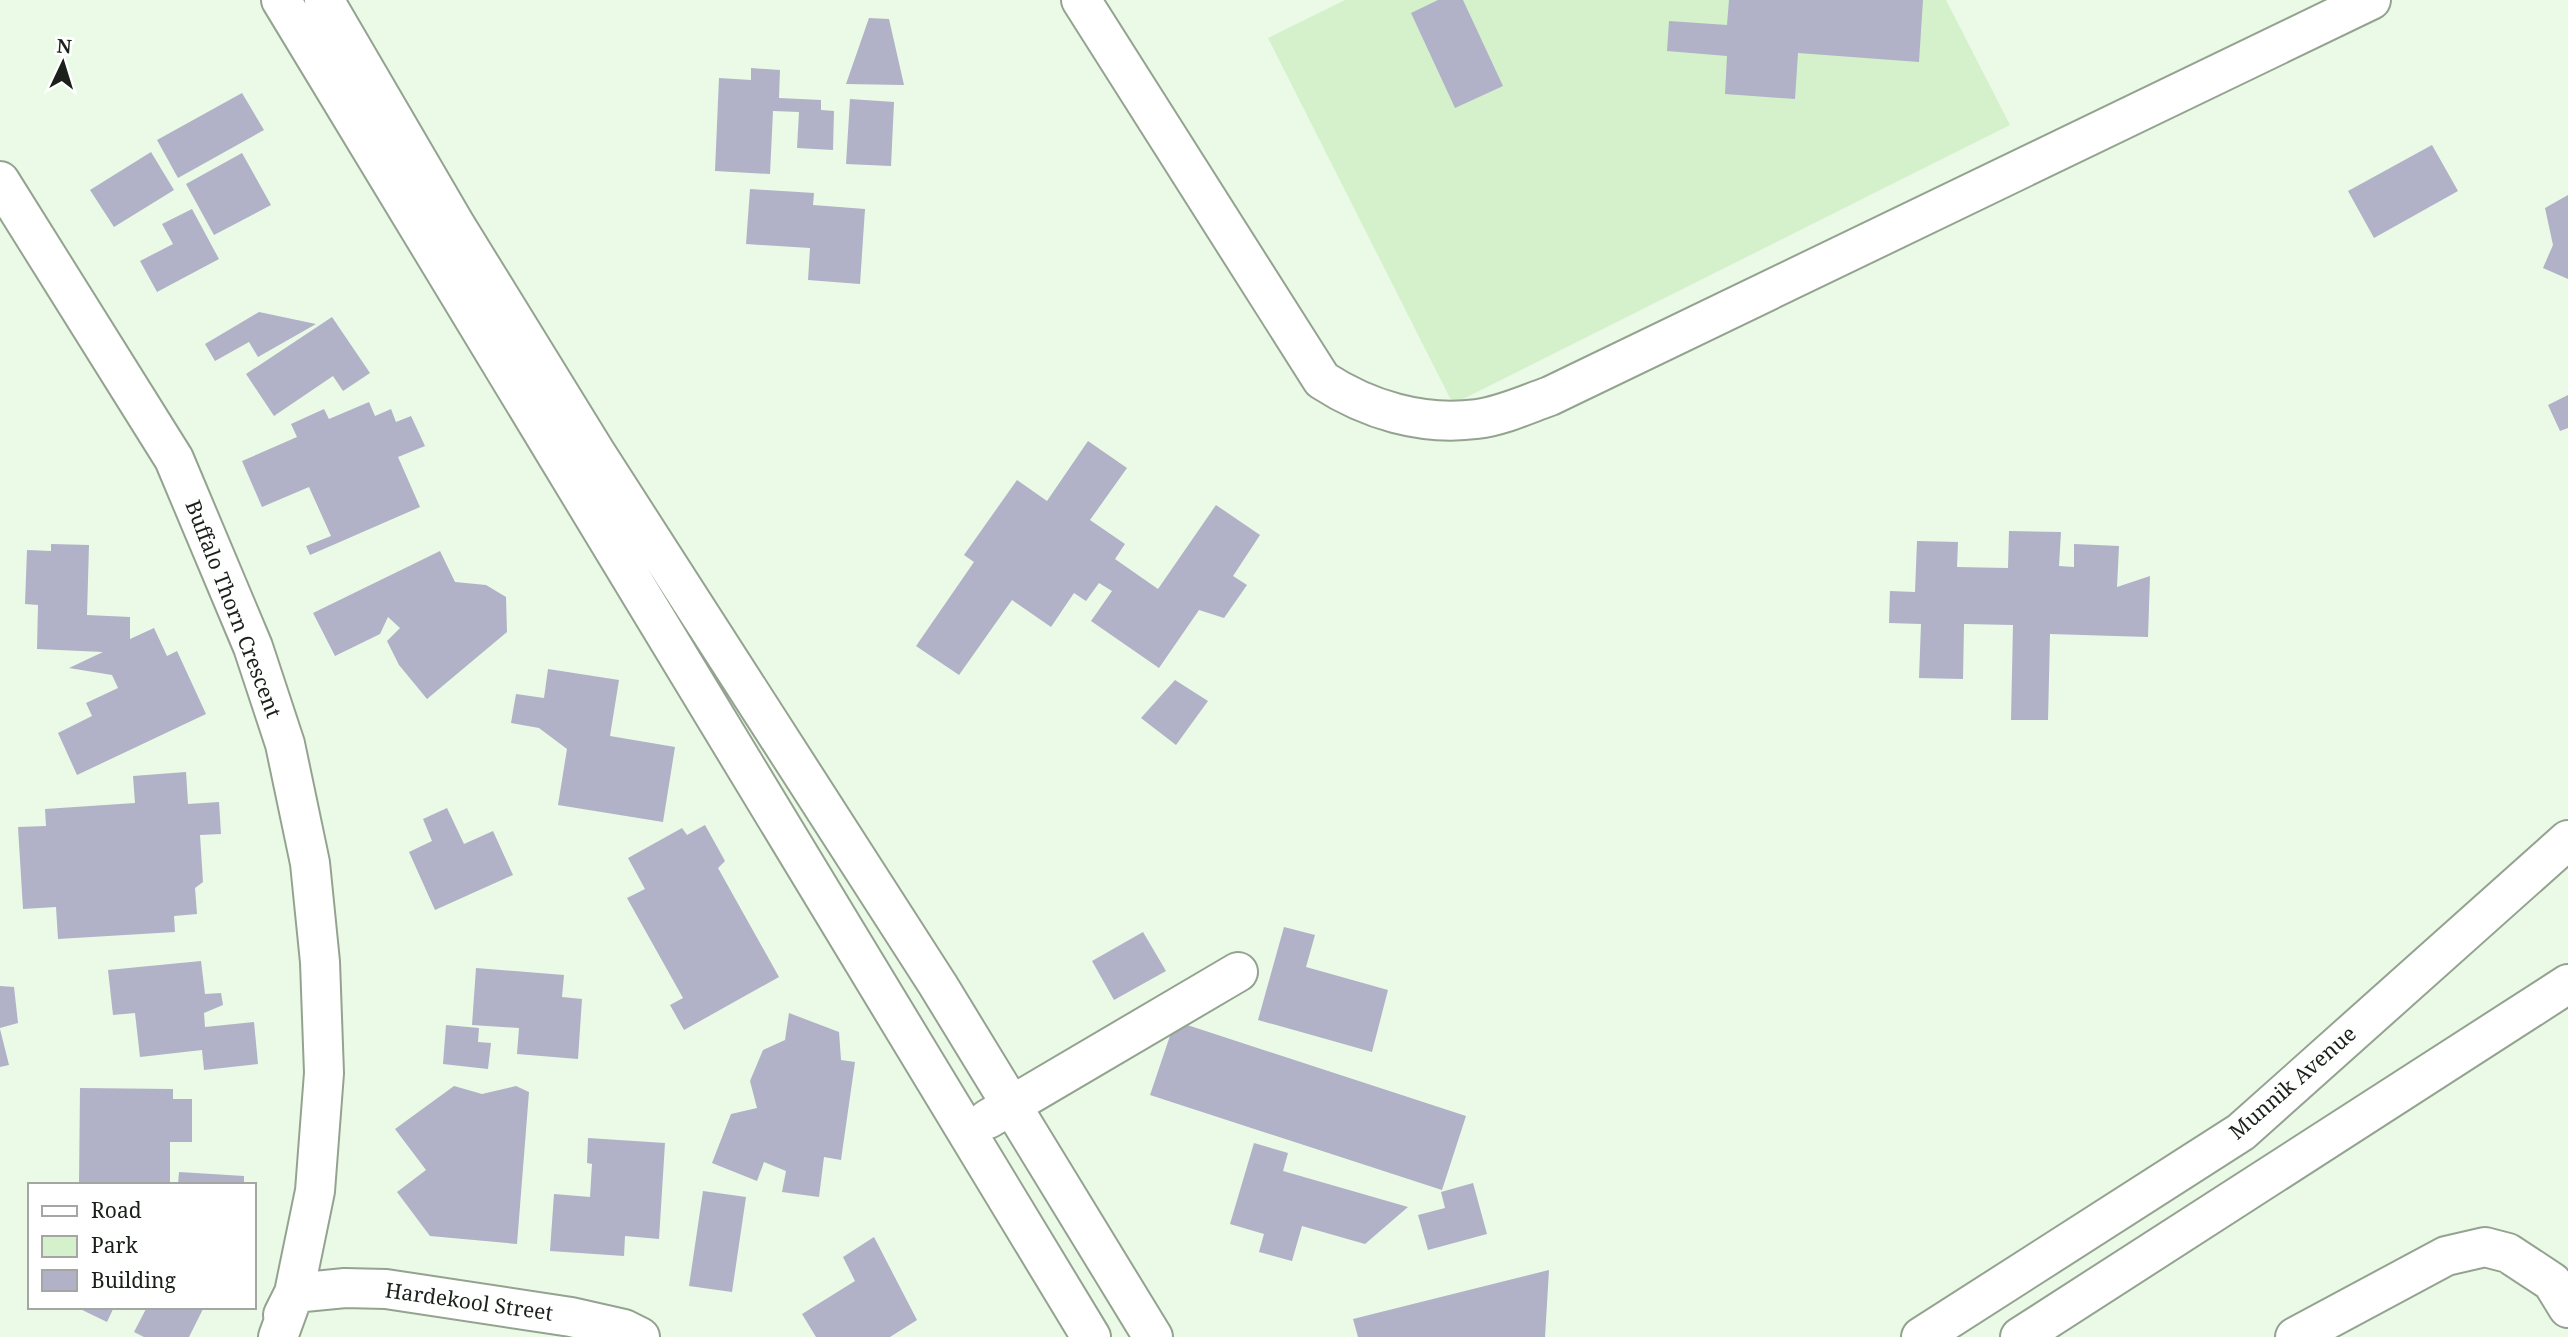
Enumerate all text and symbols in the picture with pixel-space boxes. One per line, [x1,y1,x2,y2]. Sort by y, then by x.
north arrow [28,28,98,98]
text: N [56,33,73,60]
street label: Buffalo Thorn Crescent [179,496,288,722]
street label: Munnik Avenue [2223,1019,2362,1145]
legend [28,1183,256,1309]
text: Road [91,1196,142,1224]
text: Park [91,1231,138,1259]
text: Building [91,1266,176,1294]
street label: Hardekool Street [383,1275,555,1327]

